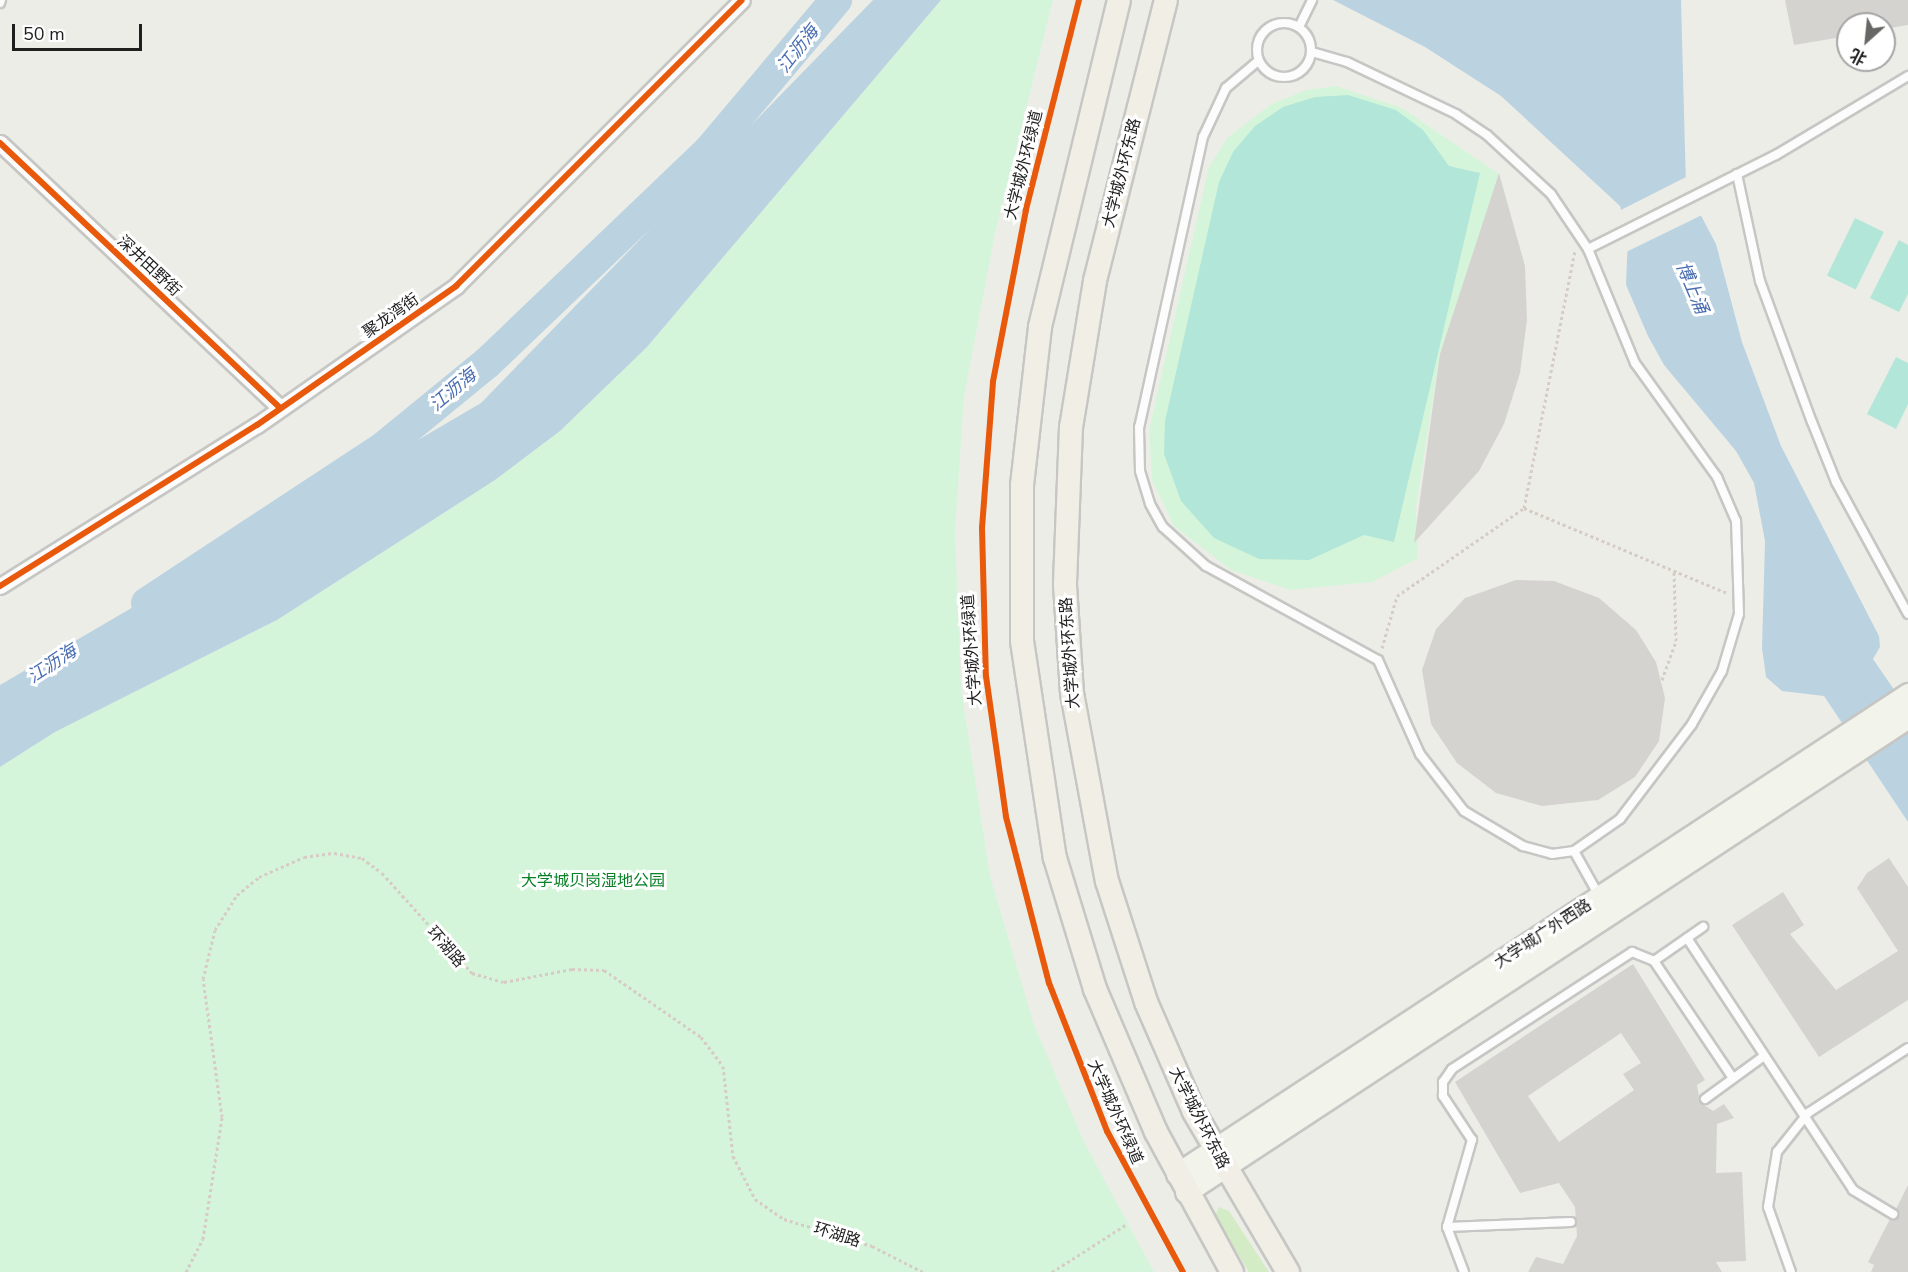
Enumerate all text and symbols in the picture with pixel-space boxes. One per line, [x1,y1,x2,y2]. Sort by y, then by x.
scale bar [15,12,146,50]
north arrow [1836,12,1896,72]
water label: 江沥海 [773,21,823,77]
text: 50 m [23,22,65,46]
text: 北 [1847,43,1871,70]
street label: 大学城外环绿道 [1001,108,1047,222]
street label: 大学城外环东路 [1099,116,1145,230]
street label: 深井田野街 [113,232,185,300]
water label: 博上涌 [1672,259,1712,317]
street label: 聚龙湾街 [359,290,423,342]
water label: 江沥海 [425,364,481,416]
street label: 大学城外环绿道 [959,593,985,707]
street label: 大学城外环东路 [1057,596,1083,710]
water label: 江沥海 [23,640,81,688]
park label: 大学城贝岗湿地公园 [521,871,665,891]
street label: 大学城广外西路 [1491,895,1595,973]
street label: 环湖路 [423,923,469,971]
street label: 大学城外环绿道 [1083,1057,1147,1167]
street label: 大学城外环东路 [1165,1064,1233,1172]
street label: 环湖路 [811,1219,863,1251]

